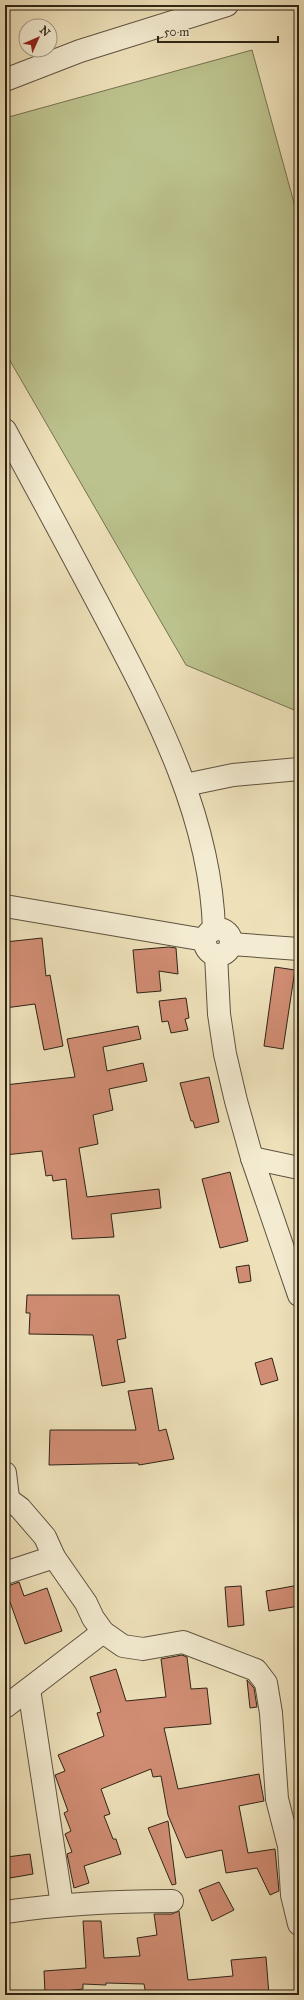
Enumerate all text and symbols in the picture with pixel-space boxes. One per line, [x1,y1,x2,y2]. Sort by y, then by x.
north arrow [18,18,58,58]
scale bar [158,18,278,44]
text: N [37,23,53,40]
text: 50 m [164,25,189,39]

